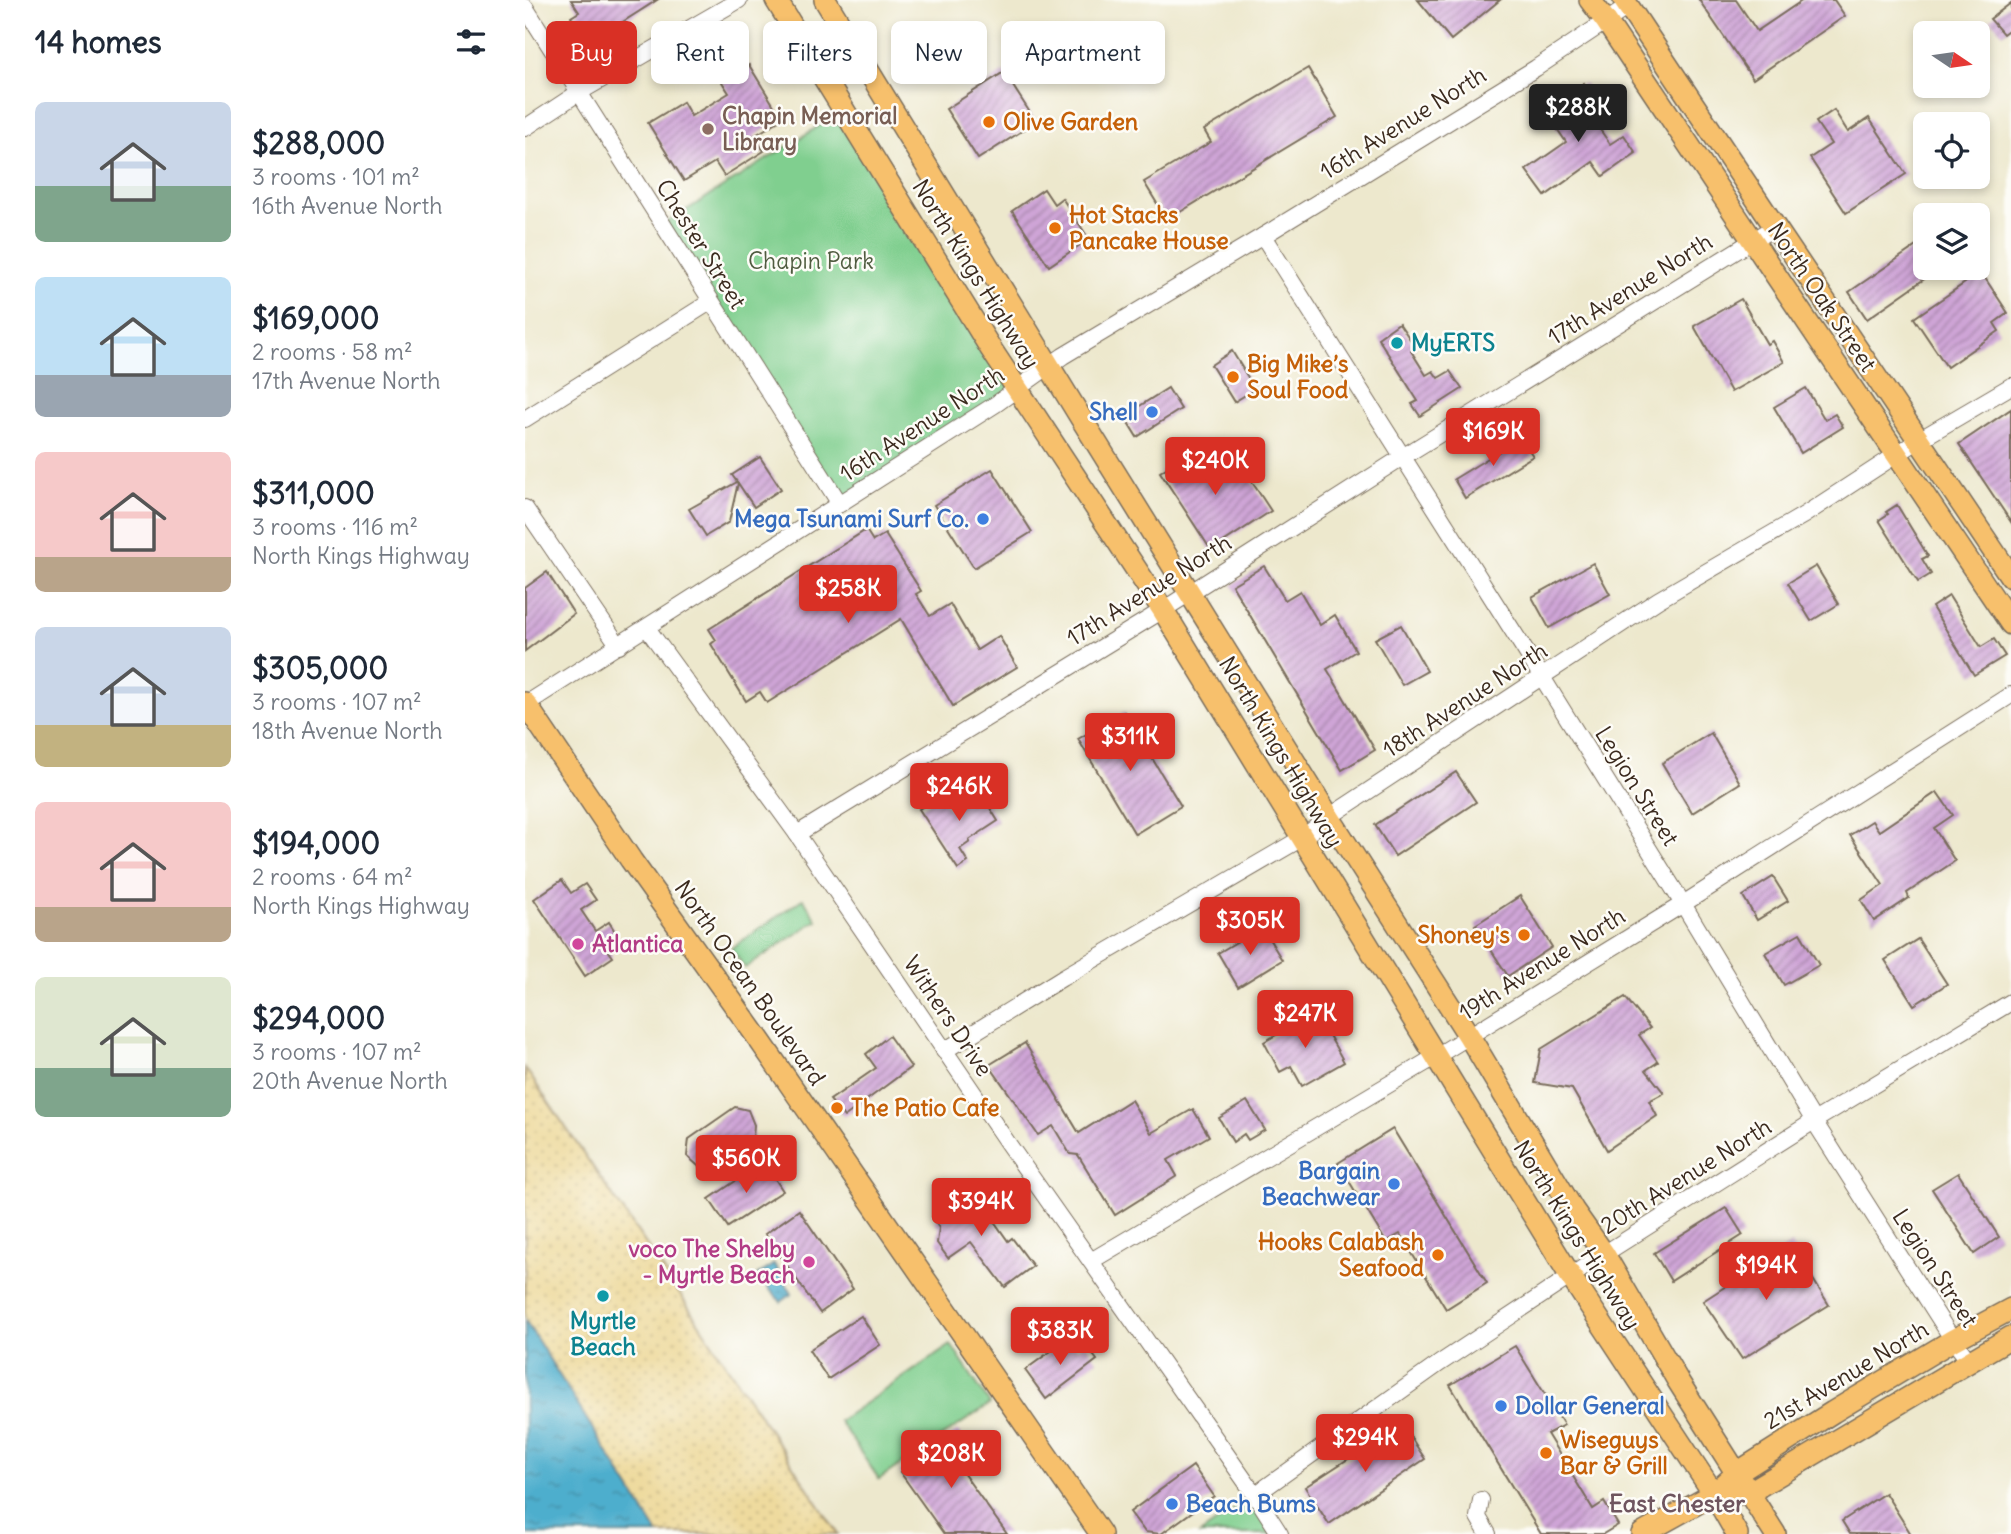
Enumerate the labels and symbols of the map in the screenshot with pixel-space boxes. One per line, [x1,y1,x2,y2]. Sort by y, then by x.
north arrow [1913,21,1990,98]
street label: 16th Avenue North [1314,60,1491,185]
pin: $288K [1529,85,1627,144]
place label: Chapin Memorial Library [722,101,897,156]
place label: Olive Garden [1003,107,1138,136]
marker: Olive Garden [981,114,997,130]
marker: Chapin Memorial Library [700,121,716,137]
street label: Chester Street [650,174,753,314]
street label: North Kings Highway [906,174,1046,374]
place label: Hot Stacks Pancake House [1069,200,1229,255]
street label: North Oak Street [1762,216,1883,377]
marker: Hot Stacks Pancake House [1047,220,1063,236]
street label: 17th Avenue North [1542,226,1717,351]
park label: Chapin Park [748,246,874,275]
place label: MyERTS [1411,328,1495,357]
marker: MyERTS [1389,335,1405,351]
place label: Big Mike’s Soul Food [1247,349,1349,404]
street label: 16th Avenue North [834,360,1010,488]
marker: Big Mike’s Soul Food [1225,369,1241,385]
place label: Shell [1089,397,1138,426]
marker: Shell [1144,404,1160,420]
pin: $169K [1444,408,1542,468]
pin: $240K [1166,438,1264,497]
place label: Mega Tsunami Surf Co. [734,504,969,533]
marker: Mega Tsunami Surf Co. [975,511,991,527]
street label: 17th Avenue North [1061,527,1236,652]
pin: $258K [799,566,897,625]
street label: 18th Avenue North [1377,636,1552,764]
street label: North Kings Highway [1213,651,1350,853]
pin: $311K [1081,714,1179,773]
street label: Legion Street [1589,721,1686,851]
pin: $246K [910,764,1008,823]
street label: North Ocean Boulevard [669,875,832,1091]
pin: $305K [1201,898,1299,957]
street label: 19th Avenue North [1453,901,1630,1026]
place label: Shoney's [1417,920,1510,949]
marker: Shoney's [1516,927,1532,943]
place label: Atlantica [592,929,683,958]
marker: Atlantica [570,936,586,952]
street label: Withers Drive [897,950,999,1082]
pin: $247K [1256,990,1354,1050]
place label: The Patio Cafe [851,1093,999,1122]
marker: The Patio Cafe [829,1100,845,1116]
street label: 20th Avenue North [1595,1111,1776,1240]
street label: North Kings Highway [1507,1135,1647,1335]
pin: $560K [697,1136,795,1195]
place label: Bargain Beachwear [1262,1156,1381,1211]
marker: Bargain Beachwear [1386,1176,1402,1192]
pin: $394K [932,1178,1030,1238]
street label: Legion Street [1886,1203,1985,1333]
place label: Hooks Calabash Seafood [1258,1227,1424,1282]
place label: voco The Shelby - Myrtle Beach [628,1234,795,1289]
pin: $194K [1717,1242,1815,1302]
marker: Hooks Calabash Seafood [1430,1247,1446,1263]
marker: voco The Shelby - Myrtle Beach [801,1254,817,1270]
marker: Myrtle Beach [595,1288,611,1304]
place label: Myrtle Beach [570,1306,636,1361]
pin: $383K [1011,1308,1109,1367]
street label: 21st Avenue North [1758,1314,1933,1435]
place label: Dollar General [1515,1391,1665,1420]
marker: Dollar General [1493,1398,1509,1414]
pin: $294K [1316,1414,1414,1474]
place label: Wiseguys Bar & Grill [1560,1425,1668,1480]
pin: $208K [902,1430,1000,1490]
marker: Wiseguys Bar & Grill [1538,1445,1554,1461]
district label: East Chester [1609,1488,1745,1518]
place label: Beach Bums [1186,1489,1316,1518]
marker: Beach Bums [1164,1496,1180,1512]

